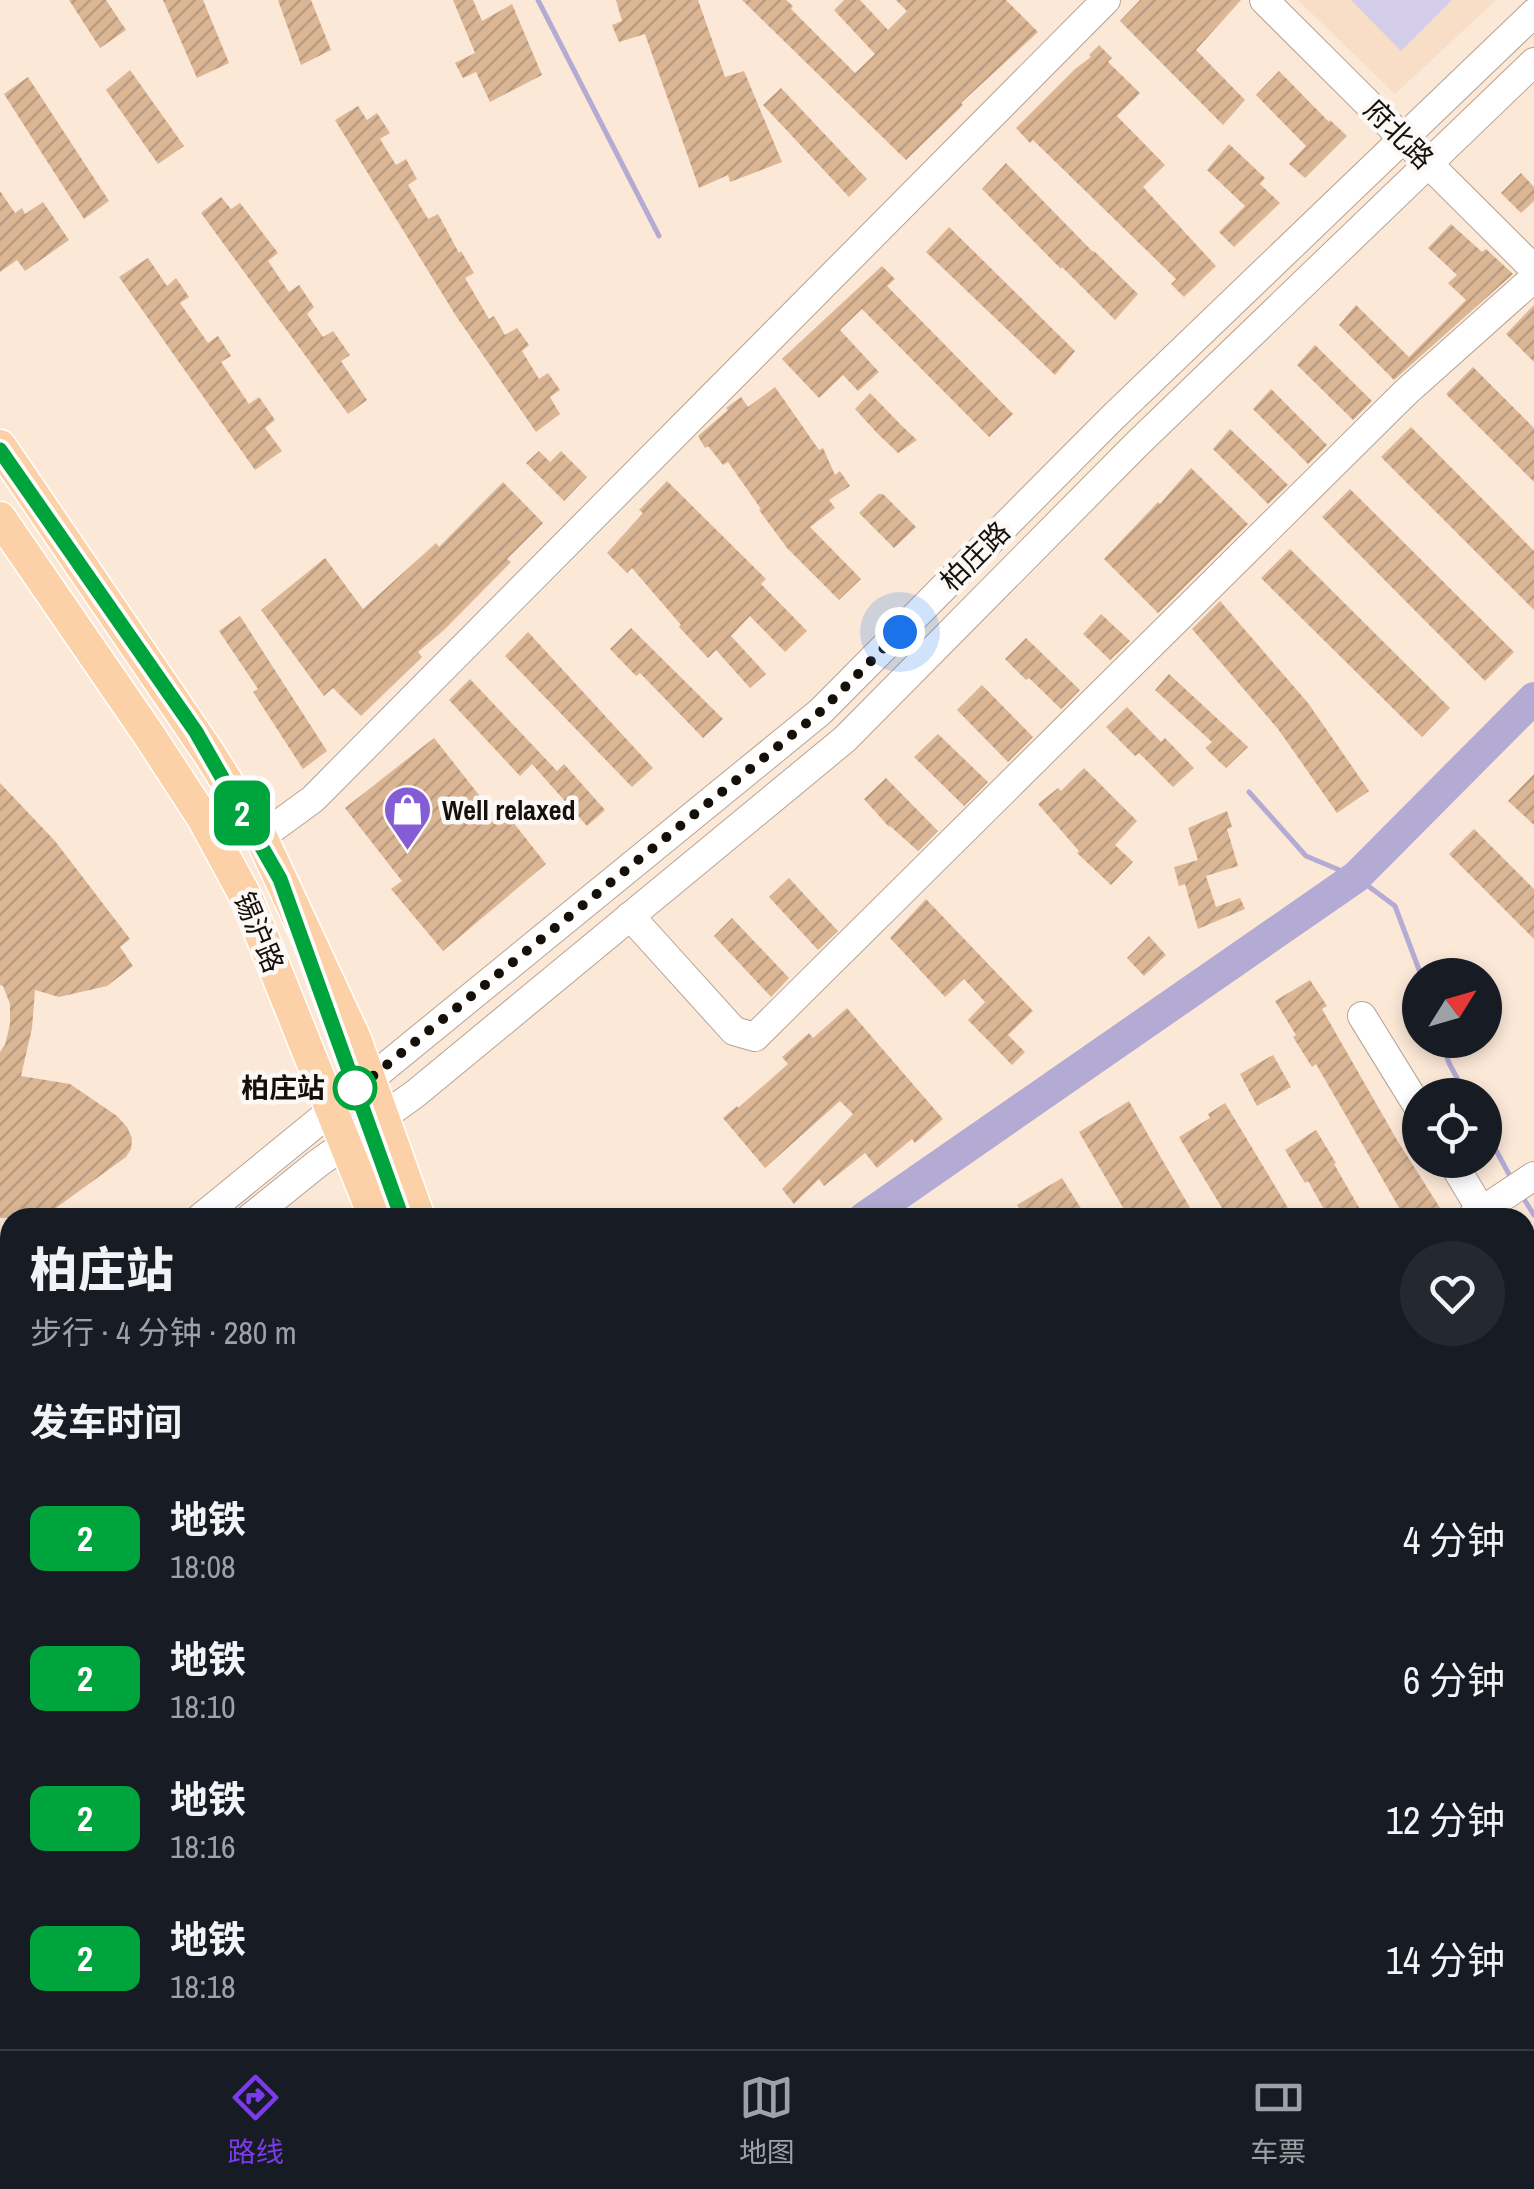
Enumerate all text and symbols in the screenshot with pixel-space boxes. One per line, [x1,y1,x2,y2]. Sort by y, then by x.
street label: 府北路 [1356,91,1442,177]
street label: 柏庄路 [932,513,1018,599]
your location [875,607,925,657]
line badge: 2 [210,780,274,846]
shop icon: Well relaxed [381,784,433,852]
text: 2 [234,790,250,837]
place label: Well relaxed [442,791,576,829]
street label: 锡沪路 [225,886,293,978]
north arrow [1402,958,1502,1058]
map controls [1402,958,1502,1178]
marker: 柏庄站 [334,1067,376,1109]
place label: 柏庄站 [241,1069,325,1107]
button: locate [1402,1078,1502,1178]
text: 柏庄站 [30,1237,174,1302]
button: heart [1400,1241,1505,1346]
text: 步行 · 4 分钟 · 280 m [30,1311,297,1354]
text: 发车时间 [30,1397,182,1448]
text: 地铁 [170,1494,246,1545]
text: 2 [77,1515,93,1562]
text: 4 分钟 [1403,1515,1505,1566]
text: 18:08 [170,1545,236,1588]
text: 地铁 [170,1634,246,1685]
text: 2 [77,1655,93,1702]
text: 6 分钟 [1403,1655,1505,1706]
text: 18:10 [170,1685,236,1728]
text: 地铁 [170,1774,246,1825]
text: 2 [77,1795,93,1842]
text: 12 分钟 [1386,1795,1505,1846]
text: 18:16 [170,1825,236,1868]
text: 地铁 [170,1914,246,1965]
text: 2 [77,1935,93,1982]
text: 14 分钟 [1386,1935,1505,1986]
text: 18:18 [170,1965,236,2008]
tab: 路线 [228,2070,284,2171]
tab: 地图 [739,2070,795,2171]
tab: 车票 [1250,2070,1306,2171]

